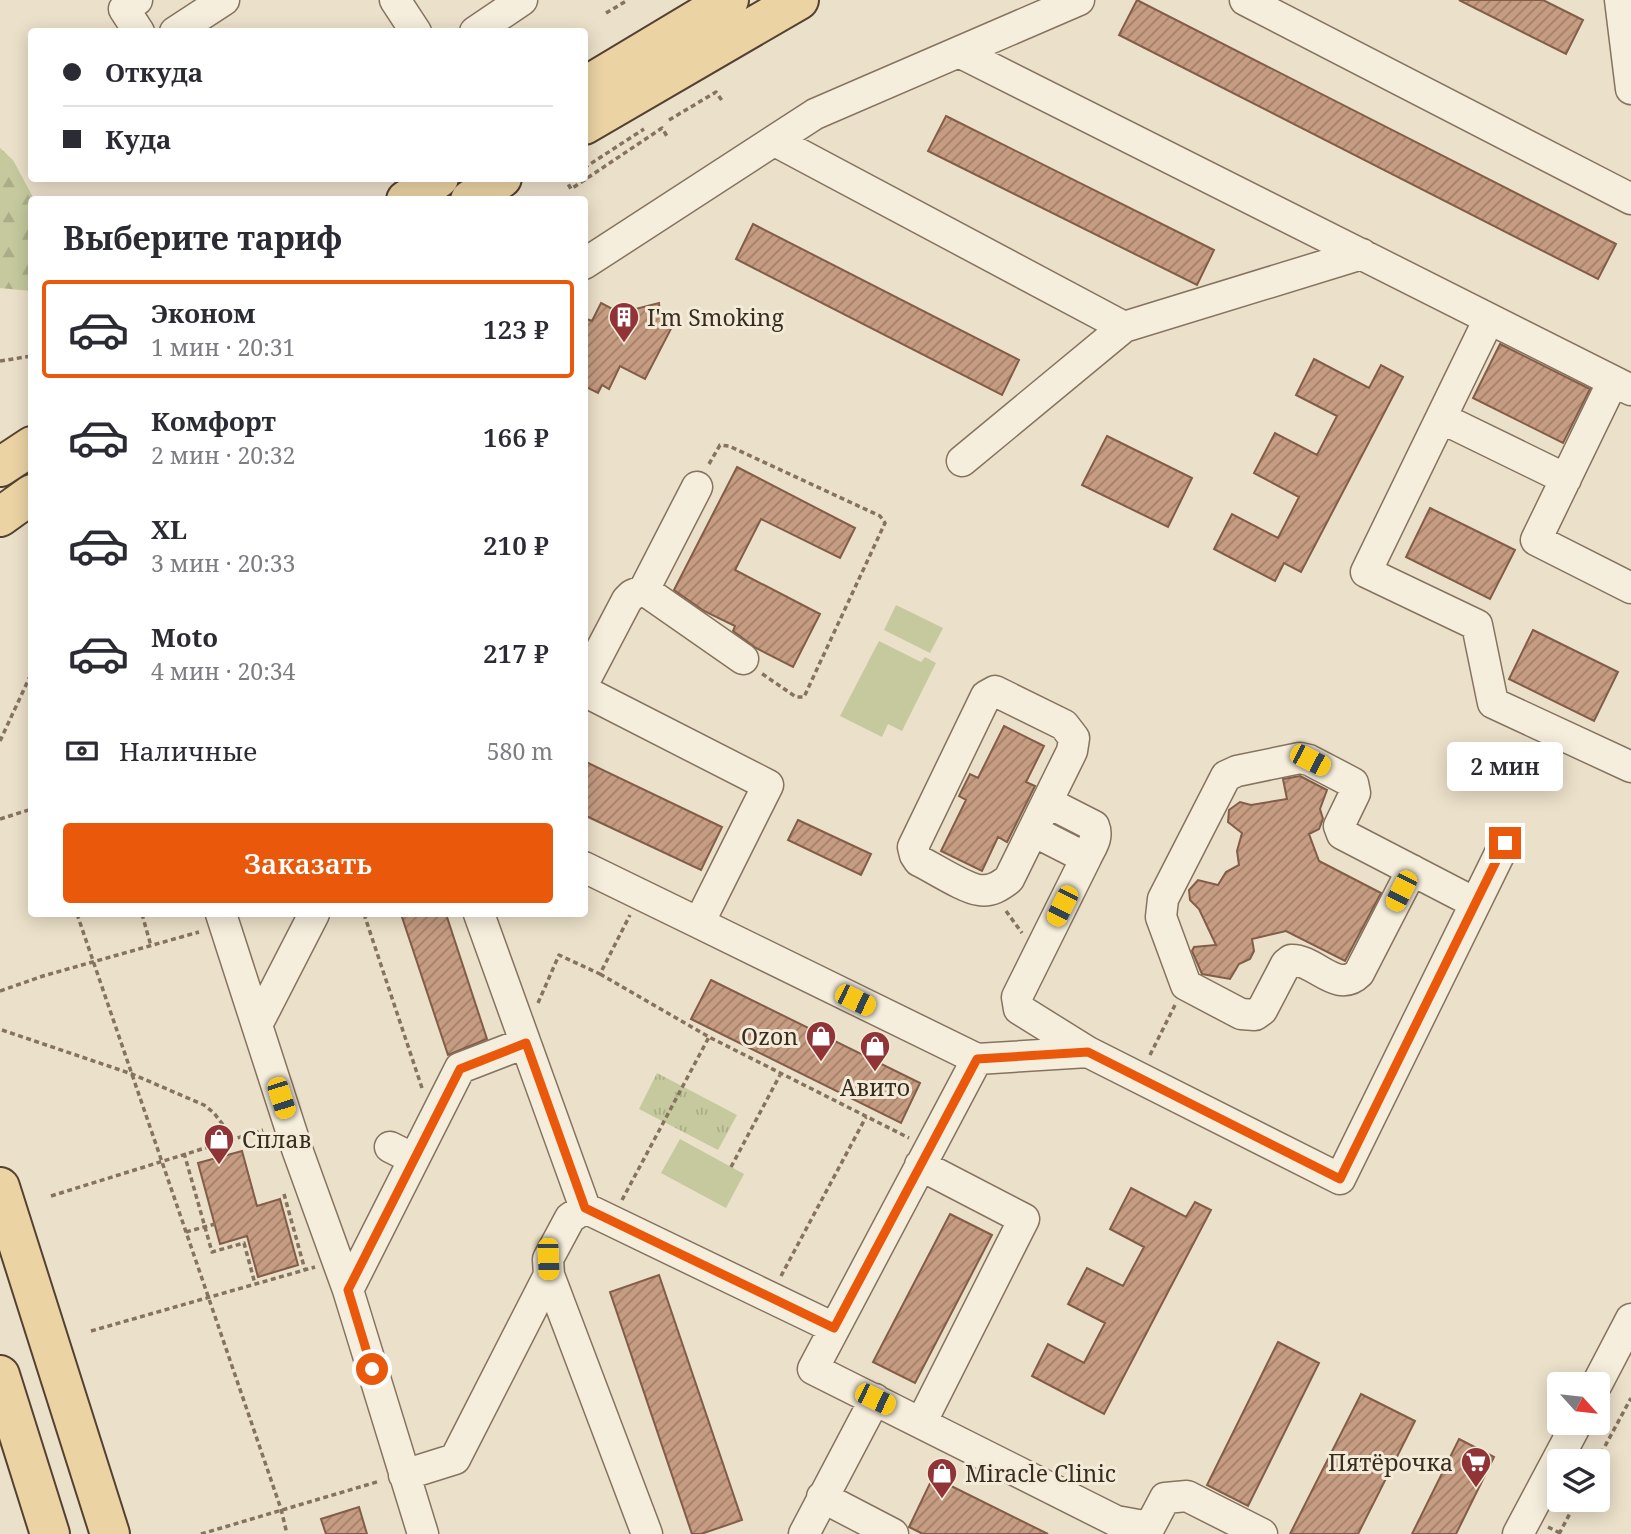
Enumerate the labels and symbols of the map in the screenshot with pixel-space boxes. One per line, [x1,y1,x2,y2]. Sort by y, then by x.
building icon: I'm Smoking [607,300,641,344]
place label: I'm Smoking [647,301,784,333]
car [1287,741,1334,779]
callout: 2 мин [1447,742,1563,790]
route end [1489,827,1521,859]
car [1383,868,1420,914]
car [1044,883,1081,929]
car [832,981,879,1019]
shop icon: Ozon [804,1019,838,1063]
place label: Ozon [741,1020,798,1052]
shop icon: Авито [858,1029,892,1073]
place label: Авито [840,1071,910,1103]
car [265,1075,298,1121]
shop icon: Сплав [202,1122,236,1166]
place label: Сплав [242,1123,311,1155]
car [537,1238,560,1280]
route start [356,1353,388,1385]
north arrow [1547,1372,1610,1435]
car [852,1380,899,1418]
supermarket icon: Пятёрочка [1459,1445,1493,1489]
place label: Пятёрочка [1328,1446,1453,1478]
shop icon: Miracle Clinic [925,1456,959,1500]
place label: Miracle Clinic [965,1457,1116,1489]

